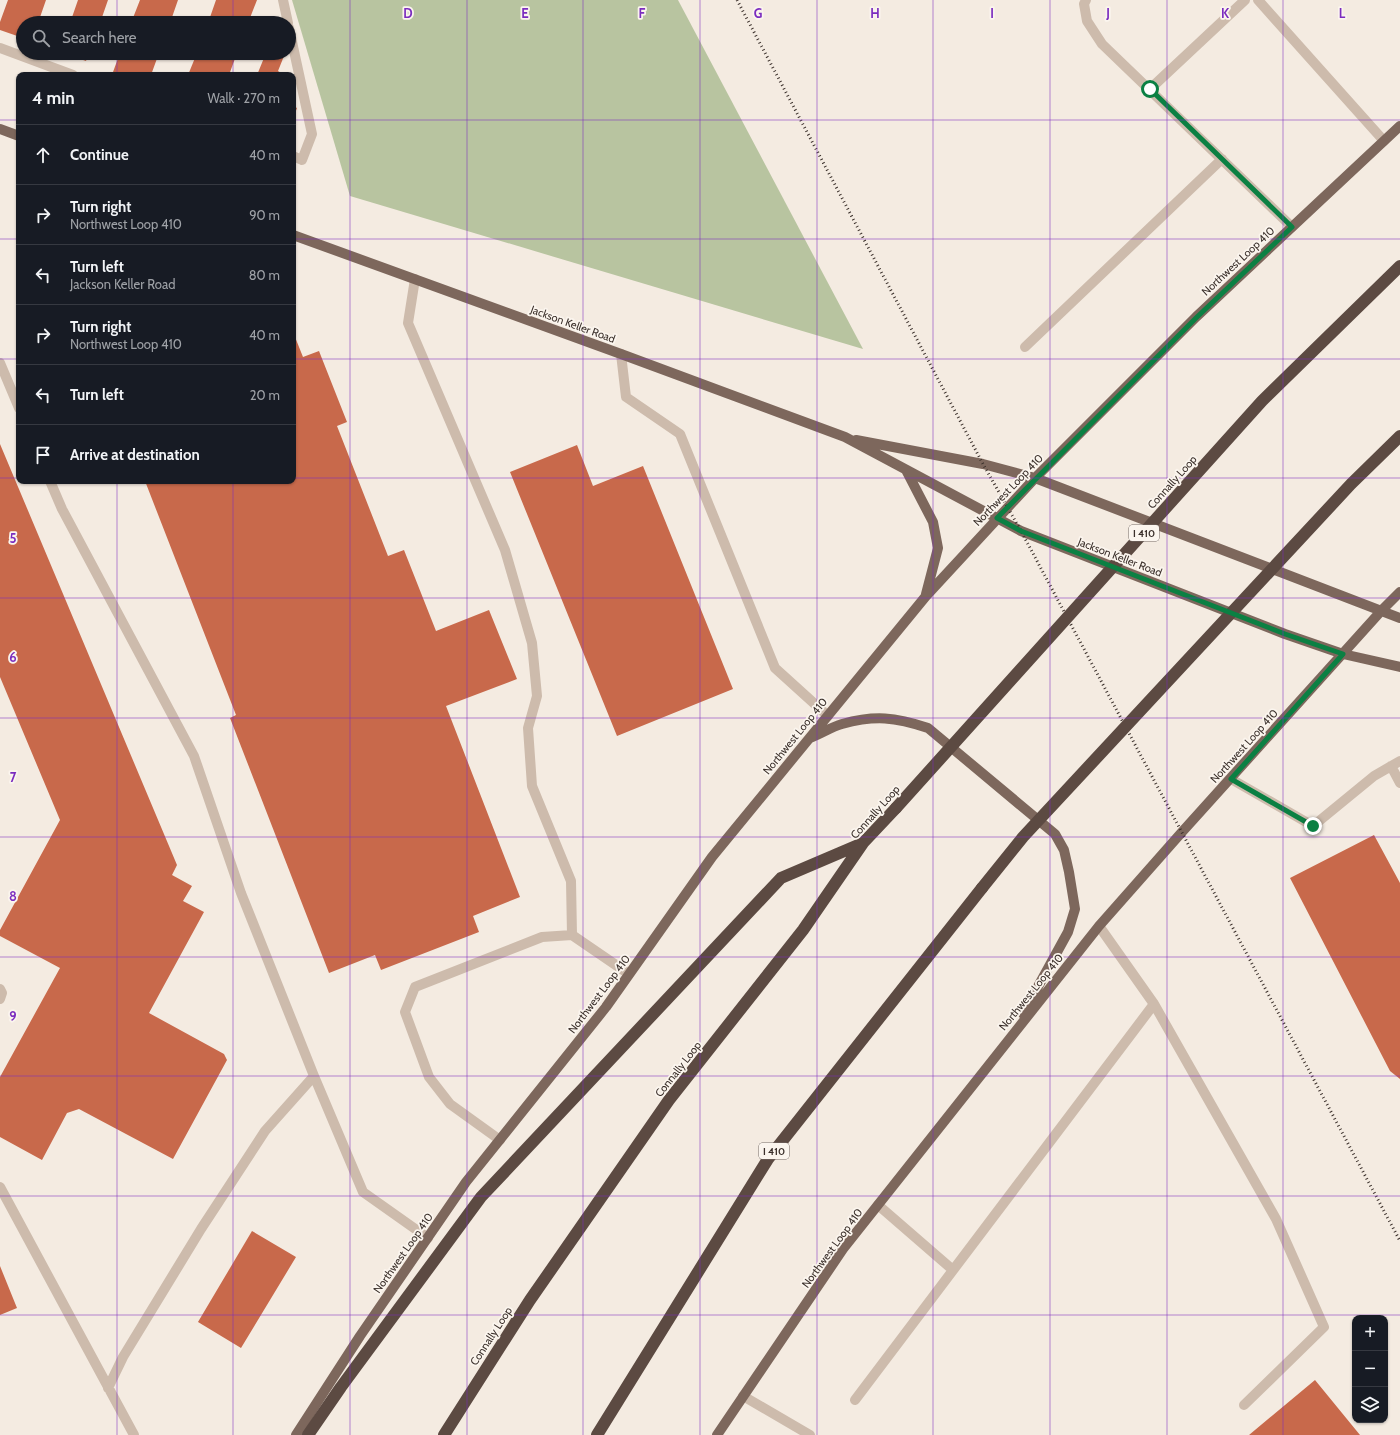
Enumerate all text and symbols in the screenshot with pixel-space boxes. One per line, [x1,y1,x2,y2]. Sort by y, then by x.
text: D [403,5,413,21]
text: E [521,5,529,21]
text: F [639,5,646,21]
text: G [754,5,763,21]
text: H [870,5,880,21]
text: I [990,5,994,21]
text: J [1105,5,1110,21]
text: K [1221,5,1230,21]
text: L [1339,5,1346,21]
search box [16,16,296,60]
icon: search [30,27,52,49]
text: Search here [62,29,137,47]
route start [1141,80,1159,98]
text: 4 min [32,88,75,108]
text: Walk · 270 m [208,90,280,106]
icon: ahead [32,144,54,166]
text: Continue [70,146,129,164]
text: 40 m [249,147,280,163]
text: Turn right [70,198,131,216]
icon: right [32,204,54,226]
text: 90 m [249,207,280,223]
text: Northwest Loop 410 [70,216,182,232]
street label: Northwest Loop 410 [1199,223,1278,298]
text: Turn left [70,258,124,276]
icon: left [32,264,54,286]
text: 80 m [249,267,280,283]
text: Jackson Keller Road [70,276,175,292]
street label: Jackson Keller Road [528,302,617,346]
text: Turn right [70,318,131,336]
icon: right [32,324,54,346]
text: 40 m [249,327,280,343]
text: Northwest Loop 410 [70,336,182,352]
icon: left [32,384,54,406]
text: Turn left [70,386,124,404]
text: 20 m [250,387,280,403]
icon: arrive [32,444,54,466]
text: Arrive at destination [70,446,200,464]
street label: Northwest Loop 410 [970,451,1046,529]
street label: Connally Loop [1144,452,1200,512]
road number: I 410 [1129,525,1159,541]
text: 5 [10,530,17,546]
street label: Jackson Keller Road [1075,534,1164,580]
text: 6 [9,649,17,665]
street label: Northwest Loop 410 [760,695,830,777]
street label: Northwest Loop 410 [1207,706,1281,786]
text: 7 [10,769,17,785]
street label: Connally Loop [847,782,903,842]
route end [1304,817,1322,835]
text: 8 [9,888,17,904]
street label: Northwest Loop 410 [996,951,1066,1033]
street label: Northwest Loop 410 [565,952,633,1036]
text: 9 [9,1008,17,1024]
street label: Connally Loop [652,1038,704,1100]
road number: I 410 [759,1143,789,1159]
street label: Northwest Loop 410 [798,1205,866,1290]
street label: Northwest Loop 410 [370,1210,436,1296]
street label: Connally Loop [467,1304,515,1368]
map controls [1352,1315,1388,1423]
button: + [1352,1315,1388,1351]
button: − [1352,1351,1388,1387]
button: layers [1352,1387,1388,1423]

